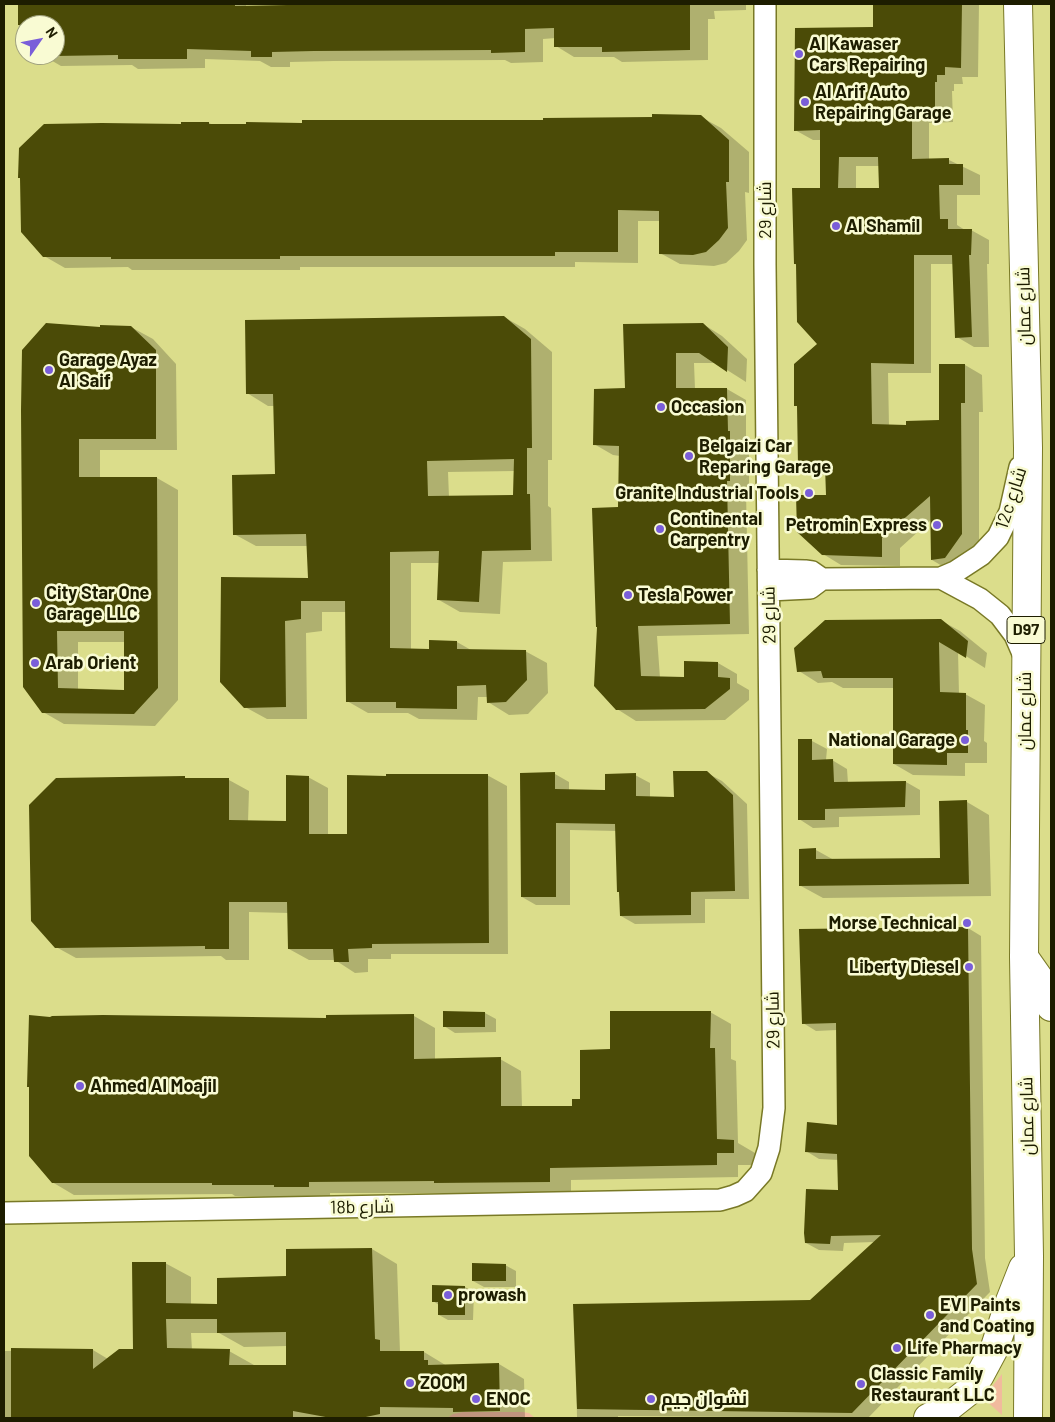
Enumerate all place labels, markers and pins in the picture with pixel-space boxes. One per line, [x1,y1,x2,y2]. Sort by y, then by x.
place label: Al Kawaser Cars Repairing [809,33,925,76]
marker: Al Kawaser Cars Repairing [793,48,805,60]
place label: Al Arif Auto Repairing Garage [815,81,952,124]
marker: Al Arif Auto Repairing Garage [799,96,811,108]
place label: Al Shamil [846,215,920,237]
marker: Al Shamil [830,220,842,232]
place label: Garage Ayaz Al Saif [59,349,157,392]
marker: Garage Ayaz Al Saif [43,364,55,376]
place label: Occasion [671,396,744,418]
marker: Occasion [655,401,667,413]
place label: Belgaizi Car Reparing Garage [699,435,831,478]
marker: Belgaizi Car Reparing Garage [683,450,695,462]
place label: Granite Industrial Tools [615,482,799,504]
marker: Granite Industrial Tools [803,487,815,499]
place label: Continental Carpentry [670,508,762,550]
place label: Petromin Express [786,514,927,536]
marker: Petromin Express [931,519,943,531]
marker: Continental Carpentry [654,523,666,535]
place label: City Star One Garage LLC [46,582,149,624]
place label: Tesla Power [638,584,733,606]
marker: Tesla Power [622,589,634,601]
marker: City Star One Garage LLC [30,597,42,609]
place label: Arab Orient [45,652,136,674]
marker: Arab Orient [29,657,41,669]
place label: National Garage [828,729,955,751]
marker: National Garage [959,734,971,746]
place label: Morse Technical [829,912,957,934]
marker: Morse Technical [961,917,973,929]
place label: Liberty Diesel [849,956,959,978]
marker: Liberty Diesel [963,961,975,973]
place label: Ahmed Al Moajil [90,1075,217,1097]
marker: Ahmed Al Moajil [74,1080,86,1092]
place label: prowash [458,1284,526,1306]
marker: prowash [442,1289,454,1301]
place label: EVI Paints and Coating [940,1294,1035,1336]
marker: EVI Paints and Coating [924,1309,936,1321]
place label: Life Pharmacy [907,1337,1022,1359]
marker: Life Pharmacy [891,1342,903,1354]
place label: Classic Family Restaurant LLC [871,1363,995,1406]
place label: ZOOM [420,1372,465,1394]
marker: ZOOM [404,1377,416,1389]
marker: Classic Family Restaurant LLC [855,1378,867,1390]
place label: ENOC [486,1388,531,1410]
place label: نشوان جيم [661,1388,747,1410]
marker: ENOC [470,1393,482,1405]
marker: نشوان جيم [645,1393,657,1405]

